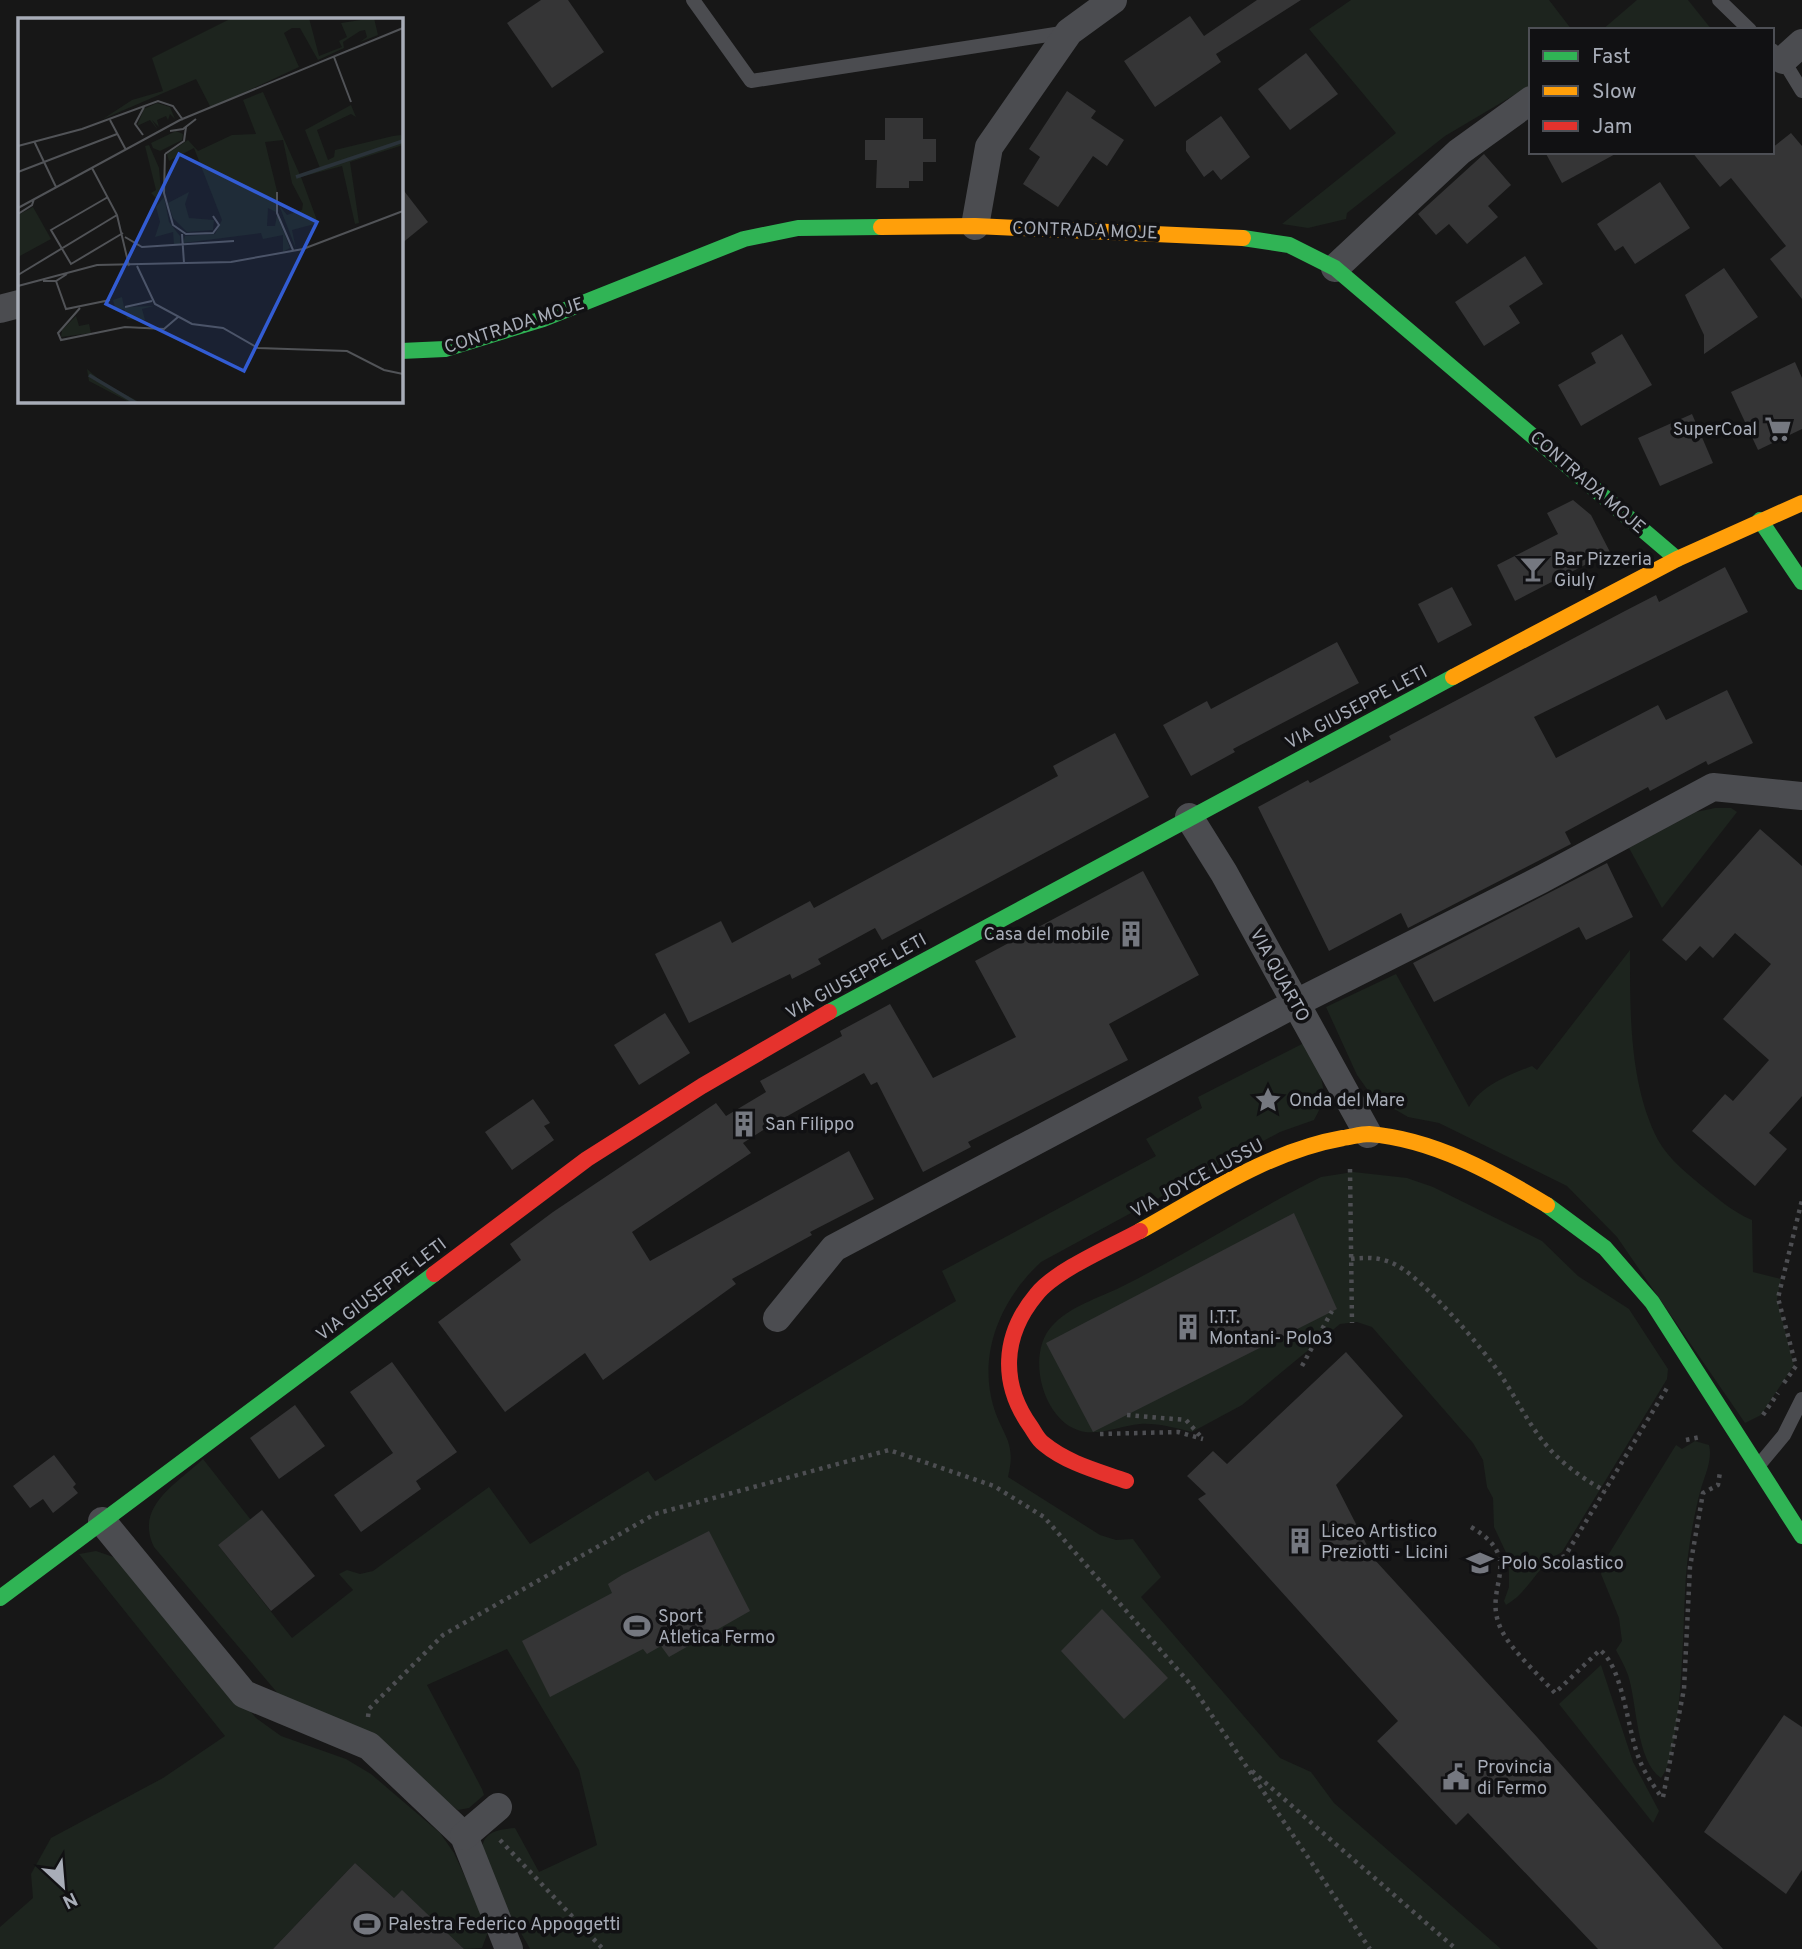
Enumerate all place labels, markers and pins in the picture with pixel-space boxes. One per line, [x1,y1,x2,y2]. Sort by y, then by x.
supermarket icon: SuperCoal [1763,414,1793,444]
place label: SuperCoal [1673,419,1757,442]
place label: Bar Pizzeria Giuly [1554,549,1652,593]
bar icon: Bar Pizzeria Giuly [1518,554,1548,584]
building icon: Casa del mobile [1116,919,1146,949]
place label: Casa del mobile [984,924,1110,947]
place icon: Onda del Mare [1253,1085,1283,1115]
place label: Onda del Mare [1289,1090,1405,1113]
building icon: San Filippo [729,1109,759,1139]
place label: San Filippo [765,1114,854,1137]
place label: I.T.T. Montani- Polo3 [1209,1307,1333,1351]
building icon: I.T.T. Montani- Polo3 [1173,1312,1203,1342]
place label: Liceo Artistico Preziotti - Licini [1321,1521,1448,1565]
building icon: Liceo Artistico Preziotti - Licini [1285,1526,1315,1556]
school or university icon: Polo Scolastico [1465,1548,1495,1578]
place label: Polo Scolastico [1501,1553,1624,1576]
place label: Sport Atletica Fermo [658,1606,775,1650]
sports icon: Sport Atletica Fermo [622,1611,652,1641]
place label: Provincia di Fermo [1477,1757,1552,1801]
public building icon: Provincia di Fermo [1441,1762,1471,1792]
sports icon: Palestra Federico Appoggetti [352,1909,382,1939]
place label: Palestra Federico Appoggetti [388,1914,620,1937]

